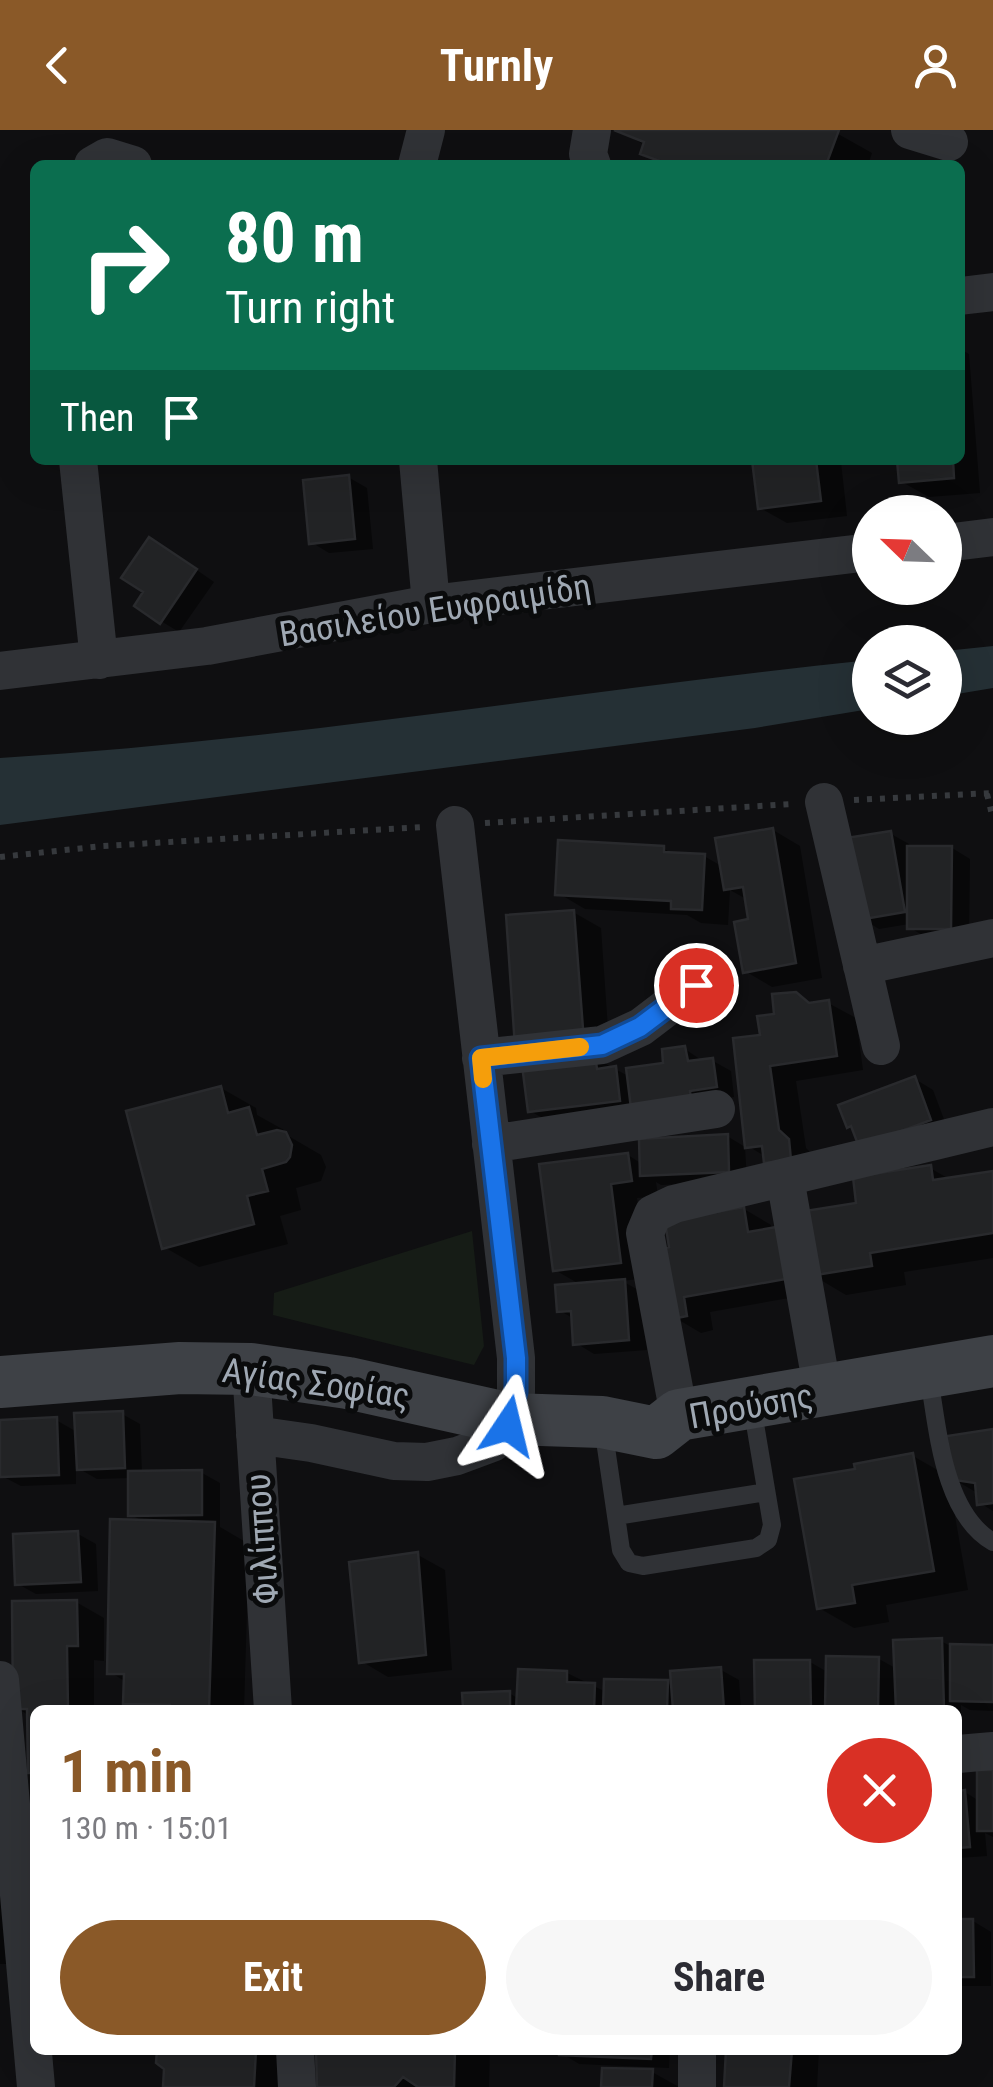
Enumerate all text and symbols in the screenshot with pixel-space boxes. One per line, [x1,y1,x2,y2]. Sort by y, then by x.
icon: back [30,38,85,93]
icon: person [908,38,963,93]
text: Turnly [440,39,553,92]
text: 80 m [225,197,364,279]
icon: right [60,200,190,330]
text: Turn right [225,281,395,334]
icon: arrive [154,390,209,445]
text: Then [60,396,134,440]
north arrow [852,495,962,605]
map controls [852,495,962,735]
street label: Βασιλείου Ευφραιμίδη [276,566,594,655]
button: layers [852,625,962,735]
pin [654,943,739,1028]
icon: arrive [669,958,724,1013]
street label: Αγίας Σοφίας [220,1350,412,1417]
position arrow [456,1374,560,1478]
street label: Προύσης [686,1375,816,1438]
street label: Φιλίππου [237,1472,288,1606]
text: 1 min [60,1736,193,1807]
button: close [827,1738,932,1843]
text: 130 m · 15:01 [60,1809,232,1847]
button: Exit [60,1920,486,2035]
button: Share [506,1920,932,2035]

